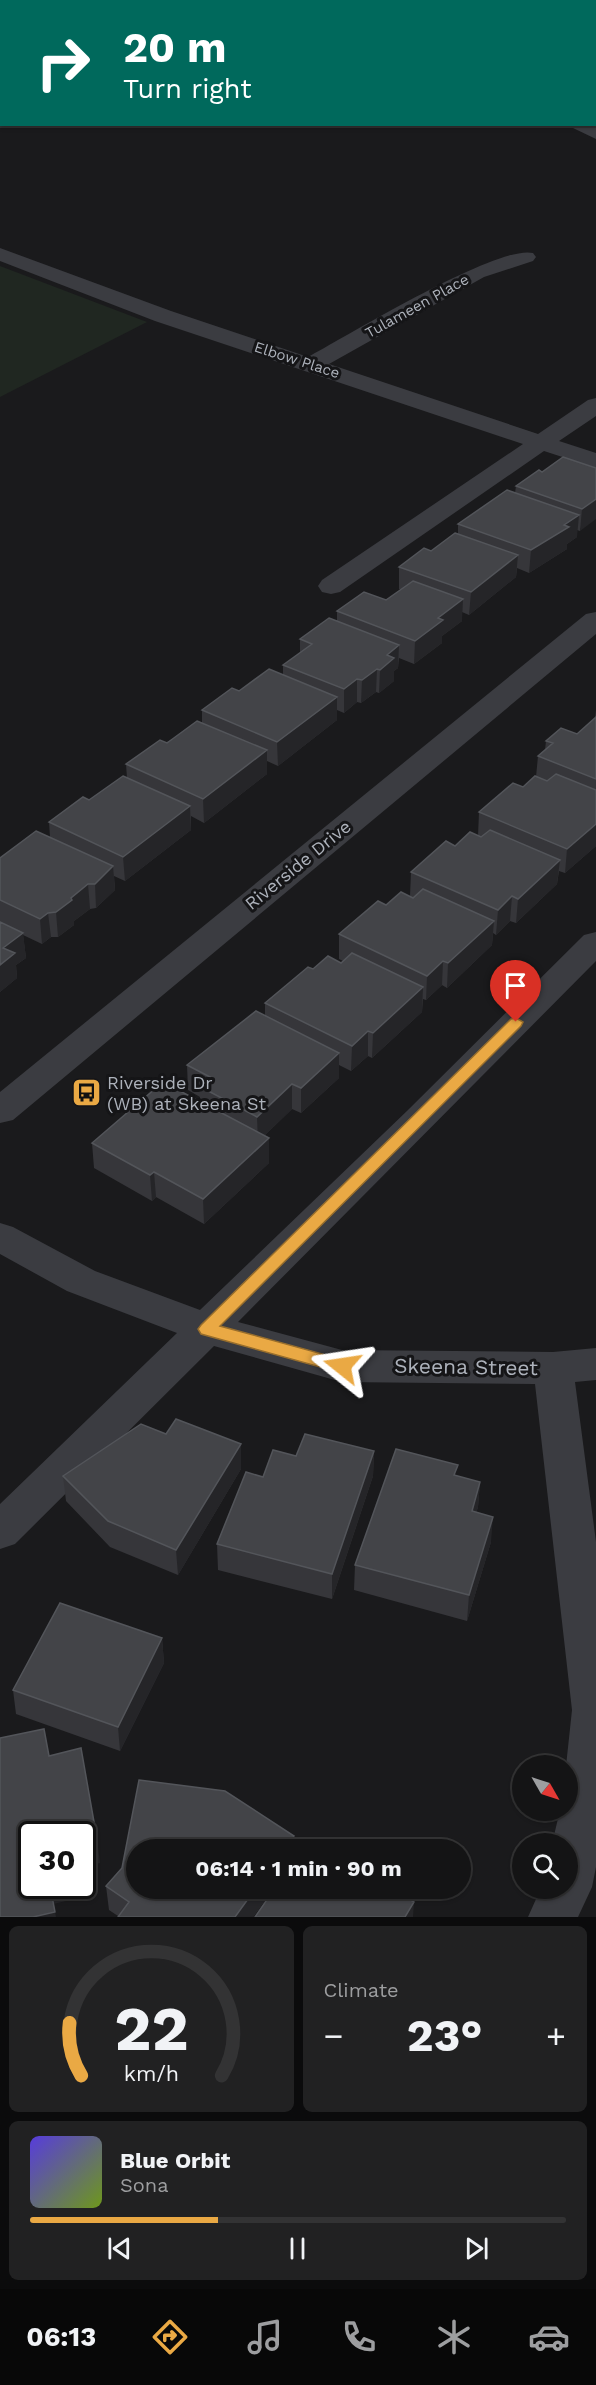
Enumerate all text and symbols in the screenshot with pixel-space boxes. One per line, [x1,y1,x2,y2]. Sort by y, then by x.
text: 20 m [123,23,227,72]
icon: right [24,24,102,102]
text: Turn right [123,73,252,105]
street label: Tulameen Place [362,270,472,342]
street label: Elbow Place [252,338,342,382]
street label: Riverside Drive [240,815,355,914]
pin [490,960,541,1022]
icon: arrive [499,969,532,1002]
place label: Riverside Dr (WB) at Skeena St [107,1072,267,1114]
bus stop icon: Riverside Dr (WB) at Skeena St [70,1077,102,1109]
position arrow [310,1334,374,1398]
street label: Skeena Street [394,1353,538,1380]
north arrow [512,1755,578,1821]
map controls [512,1755,578,1899]
speed limit sign: 30 [18,1821,96,1899]
button: search [512,1833,578,1899]
text: 06:14 · 1 min · 90 m [195,1856,402,1881]
text: Climate [324,1978,399,2002]
text: 22 [114,1992,188,2065]
text: 23° [407,2009,483,2062]
text: − [324,2016,343,2055]
text: + [546,2016,566,2055]
text: km/h [124,2061,179,2086]
text: Blue Orbit [120,2148,230,2173]
text: Sona [120,2173,169,2197]
icon: previous [103,2232,136,2265]
icon: pause [281,2232,314,2265]
icon: next [460,2232,493,2265]
icon: directions [149,2316,191,2358]
icon: music [244,2316,286,2358]
icon: phone [338,2316,380,2358]
icon: climate [433,2316,475,2358]
icon: car [528,2316,570,2358]
text: 06:13 [26,2321,96,2353]

